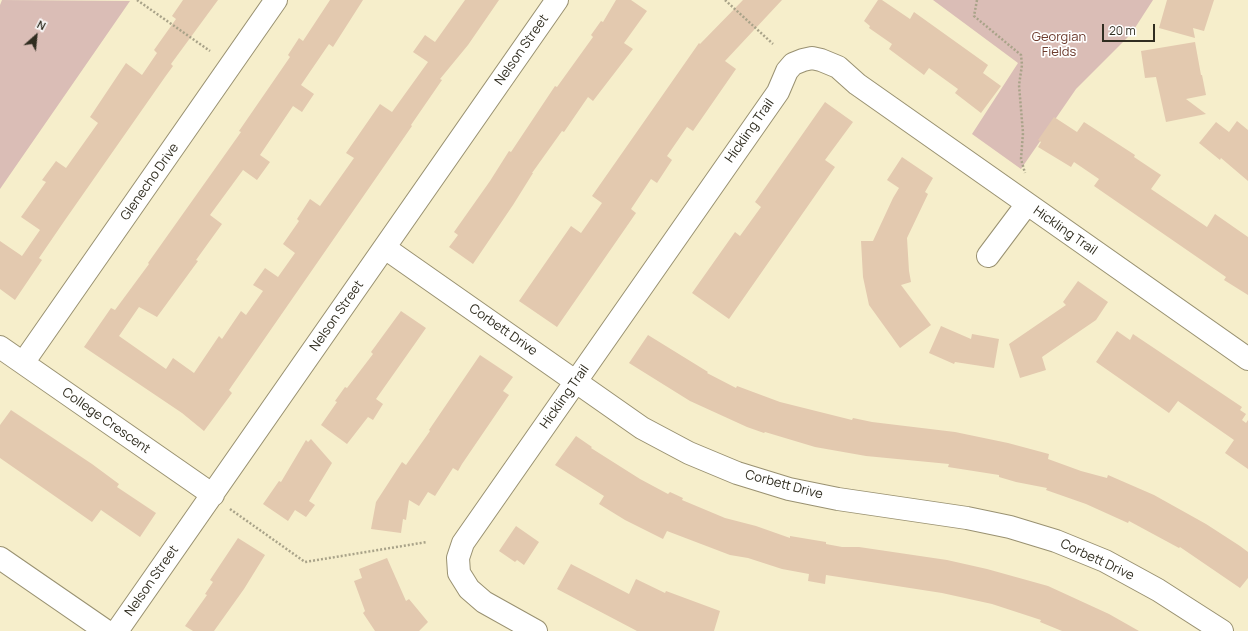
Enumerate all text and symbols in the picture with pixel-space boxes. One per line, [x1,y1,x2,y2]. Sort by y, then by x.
street label: Nelson Street [492,12,552,88]
north arrow [16,16,56,56]
text: N [35,16,49,33]
scale bar [1104,16,1157,42]
text: 20 m [1109,22,1136,39]
park label: Georgian Fields [1032,29,1086,60]
street label: Hickling Trail [722,96,778,166]
street label: Glenecho Drive [118,140,182,224]
street label: Hickling Trail [1030,203,1100,259]
street label: Nelson Street [307,278,367,354]
street label: Corbett Drive [466,301,540,359]
street label: Hickling Trail [537,362,593,432]
street label: College Crescent [59,385,153,457]
street label: Corbett Drive [744,467,824,503]
street label: Corbett Drive [1058,536,1136,584]
street label: Nelson Street [122,543,182,619]

